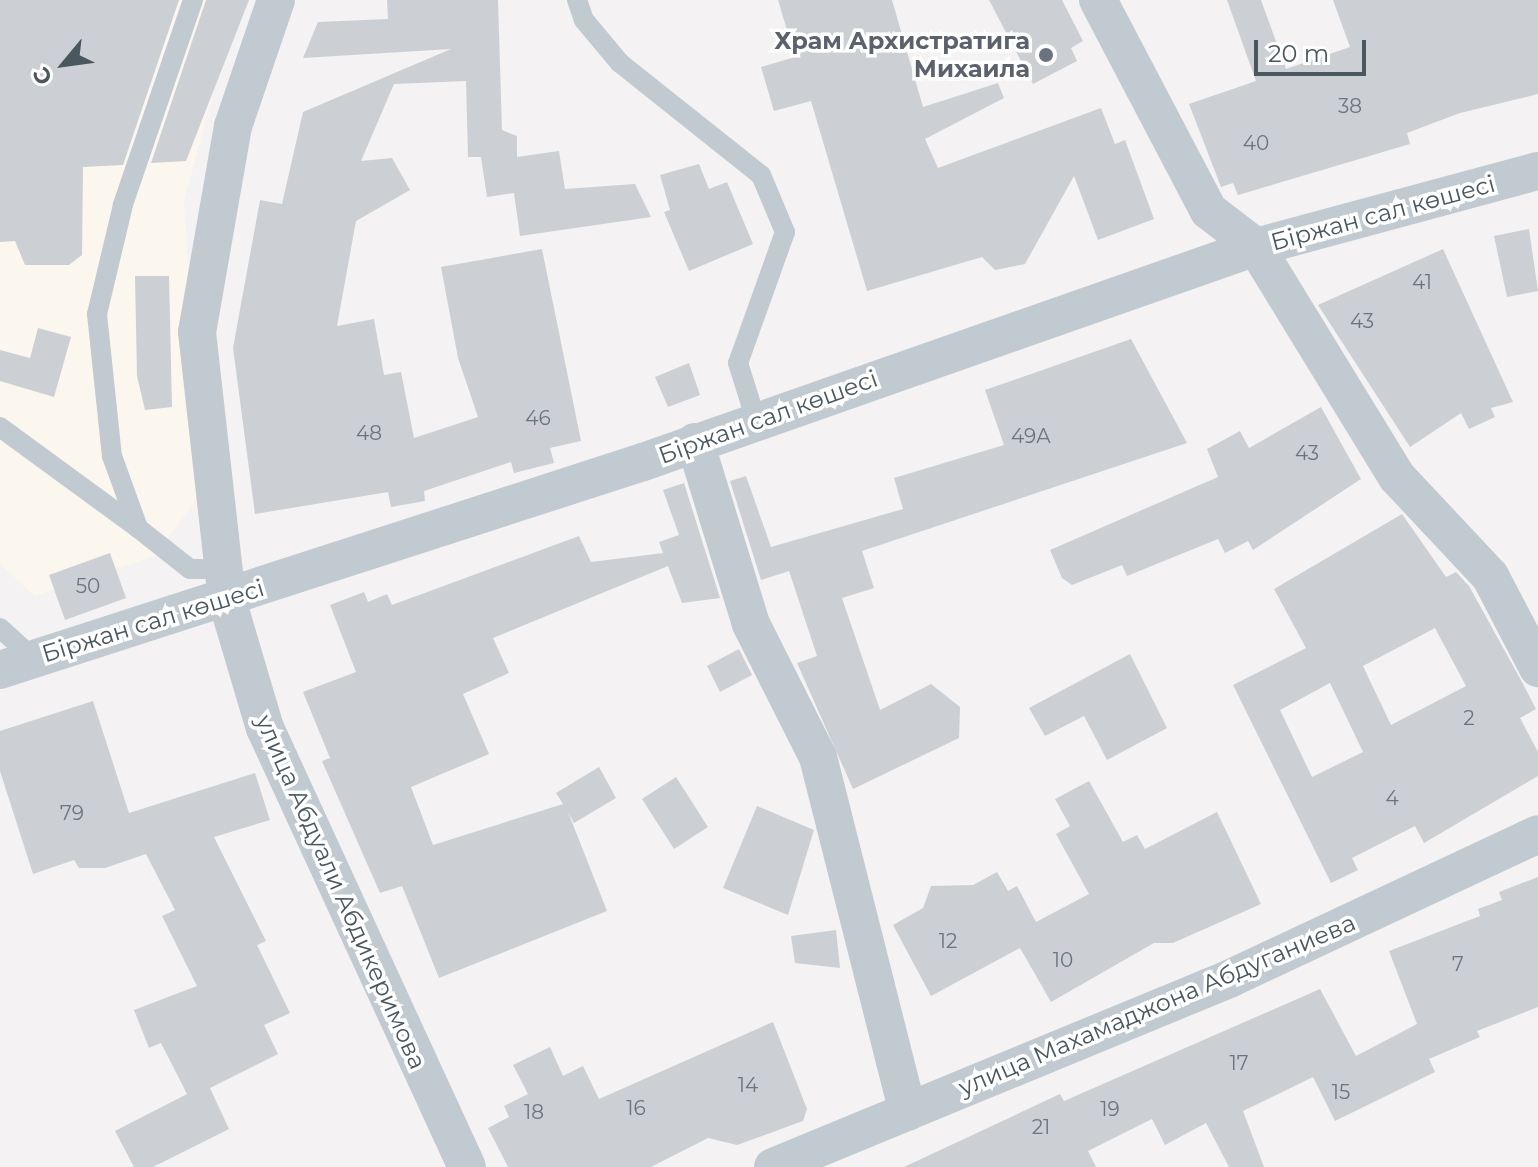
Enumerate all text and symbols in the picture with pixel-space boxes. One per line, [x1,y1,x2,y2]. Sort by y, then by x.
north arrow [24,24,104,104]
scale bar [1258,24,1370,74]
place label: Храм Архистратига Михаила [774,27,1030,83]
text: 20 m [1268,39,1329,68]
marker: Храм Архистратига Михаила [1037,46,1055,64]
text: С [27,62,58,89]
house number: 38 [1338,94,1362,118]
house number: 40 [1243,131,1269,155]
street label: Біржан сал көшесі [1268,169,1498,257]
house number: 41 [1412,270,1432,294]
house number: 43 [1350,309,1374,333]
street label: Біржан сал көшесі [655,364,881,470]
house number: 46 [525,406,551,430]
house number: 48 [356,421,382,445]
house number: 49А [1011,424,1051,448]
house number: 43 [1295,441,1319,465]
street label: Біржан сал көшесі [38,573,268,669]
house number: 50 [76,574,100,598]
house number: 2 [1463,706,1475,730]
street label: улица Абдуали Абдикеримова [250,710,432,1074]
house number: 4 [1385,786,1399,810]
house number: 79 [60,801,84,825]
street label: улица Махамаджона Абдуганиева [954,908,1360,1102]
house number: 12 [939,929,957,953]
house number: 10 [1053,948,1073,972]
house number: 7 [1452,952,1464,976]
house number: 17 [1230,1051,1248,1075]
house number: 14 [738,1073,758,1097]
house number: 15 [1332,1080,1350,1104]
house number: 16 [626,1096,646,1120]
house number: 19 [1100,1097,1120,1121]
house number: 18 [524,1100,544,1124]
house number: 21 [1032,1115,1050,1139]

